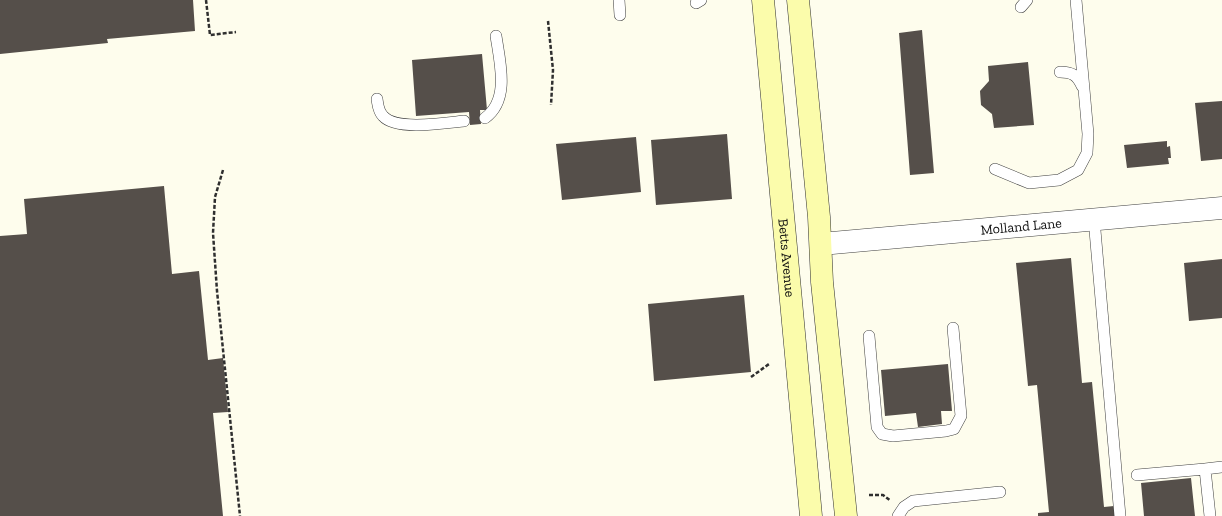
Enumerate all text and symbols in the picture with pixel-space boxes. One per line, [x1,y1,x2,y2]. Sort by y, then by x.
street label: Molland Lane [980,214,1063,238]
street label: Betts Avenue [775,218,799,298]

